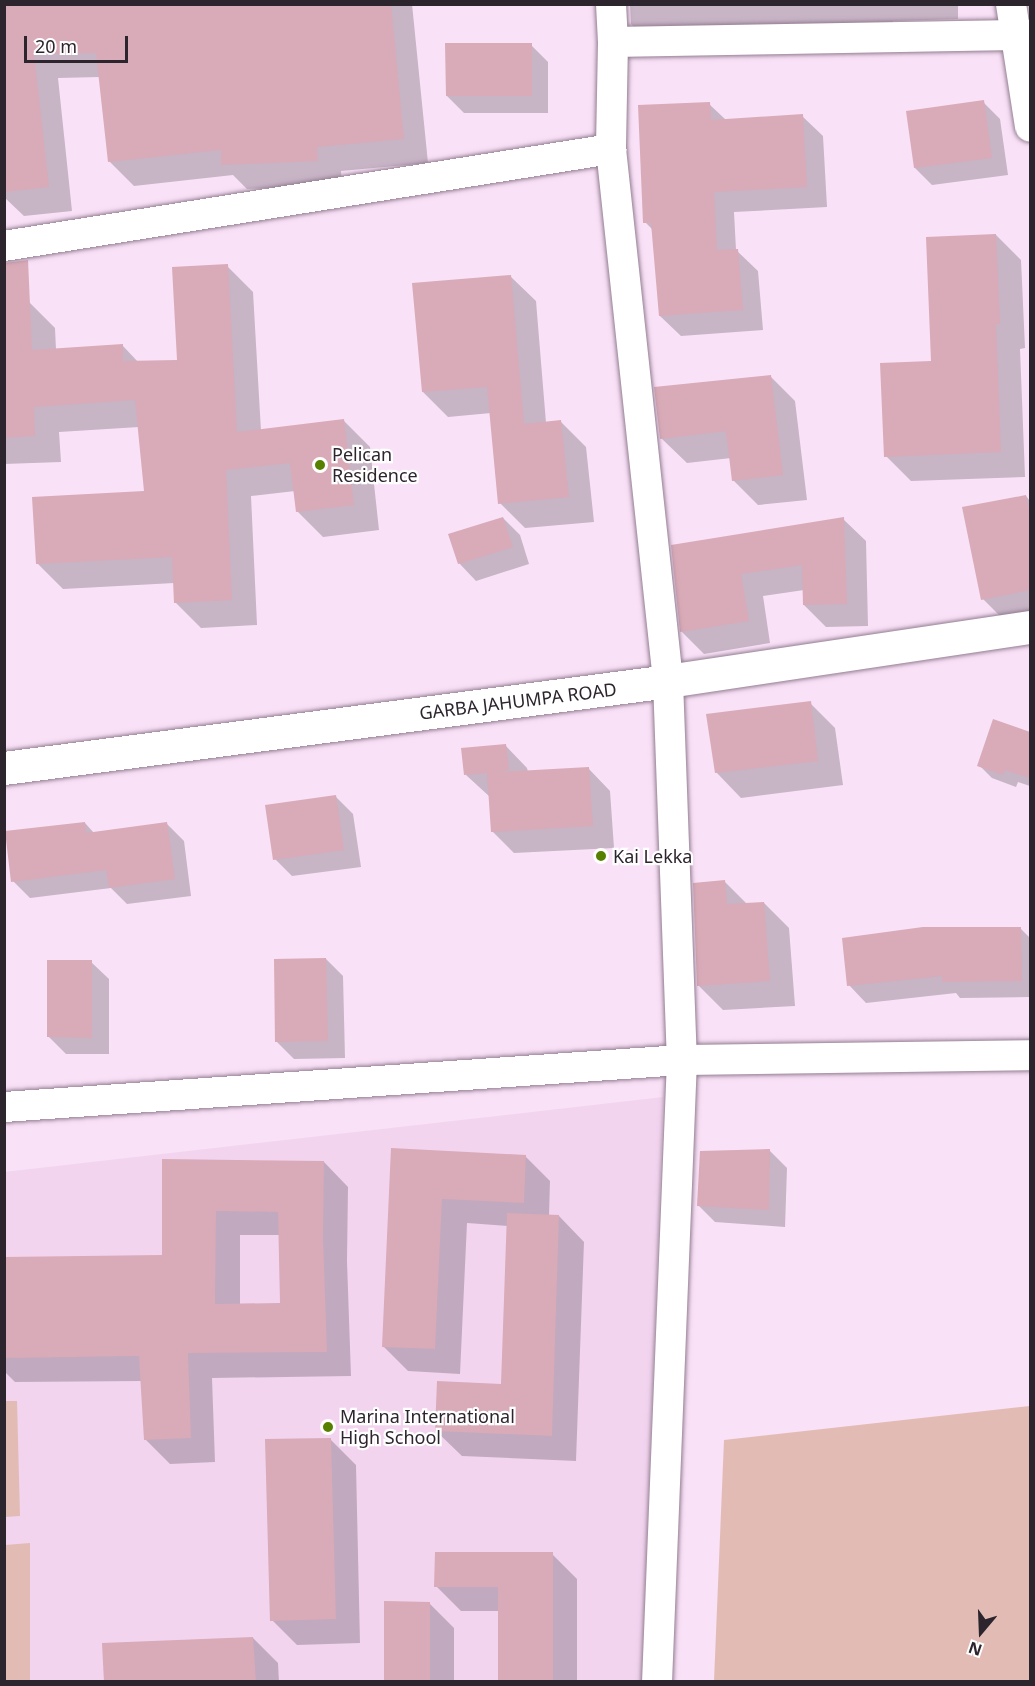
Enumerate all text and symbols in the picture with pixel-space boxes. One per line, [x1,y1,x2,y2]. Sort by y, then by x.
scale bar [27,24,130,62]
text: 20 m [35,34,77,58]
place label: Pelican Residence [332,444,418,486]
marker: Pelican Residence [313,458,327,472]
street label: GARBA JAHUMPA ROAD [418,678,618,724]
place label: Kai Lekka [613,845,692,867]
marker: Kai Lekka [594,849,608,863]
place label: Marina International High School [340,1406,515,1448]
marker: Marina International High School [321,1420,335,1434]
north arrow [951,1602,1011,1662]
text: N [965,1637,985,1662]

